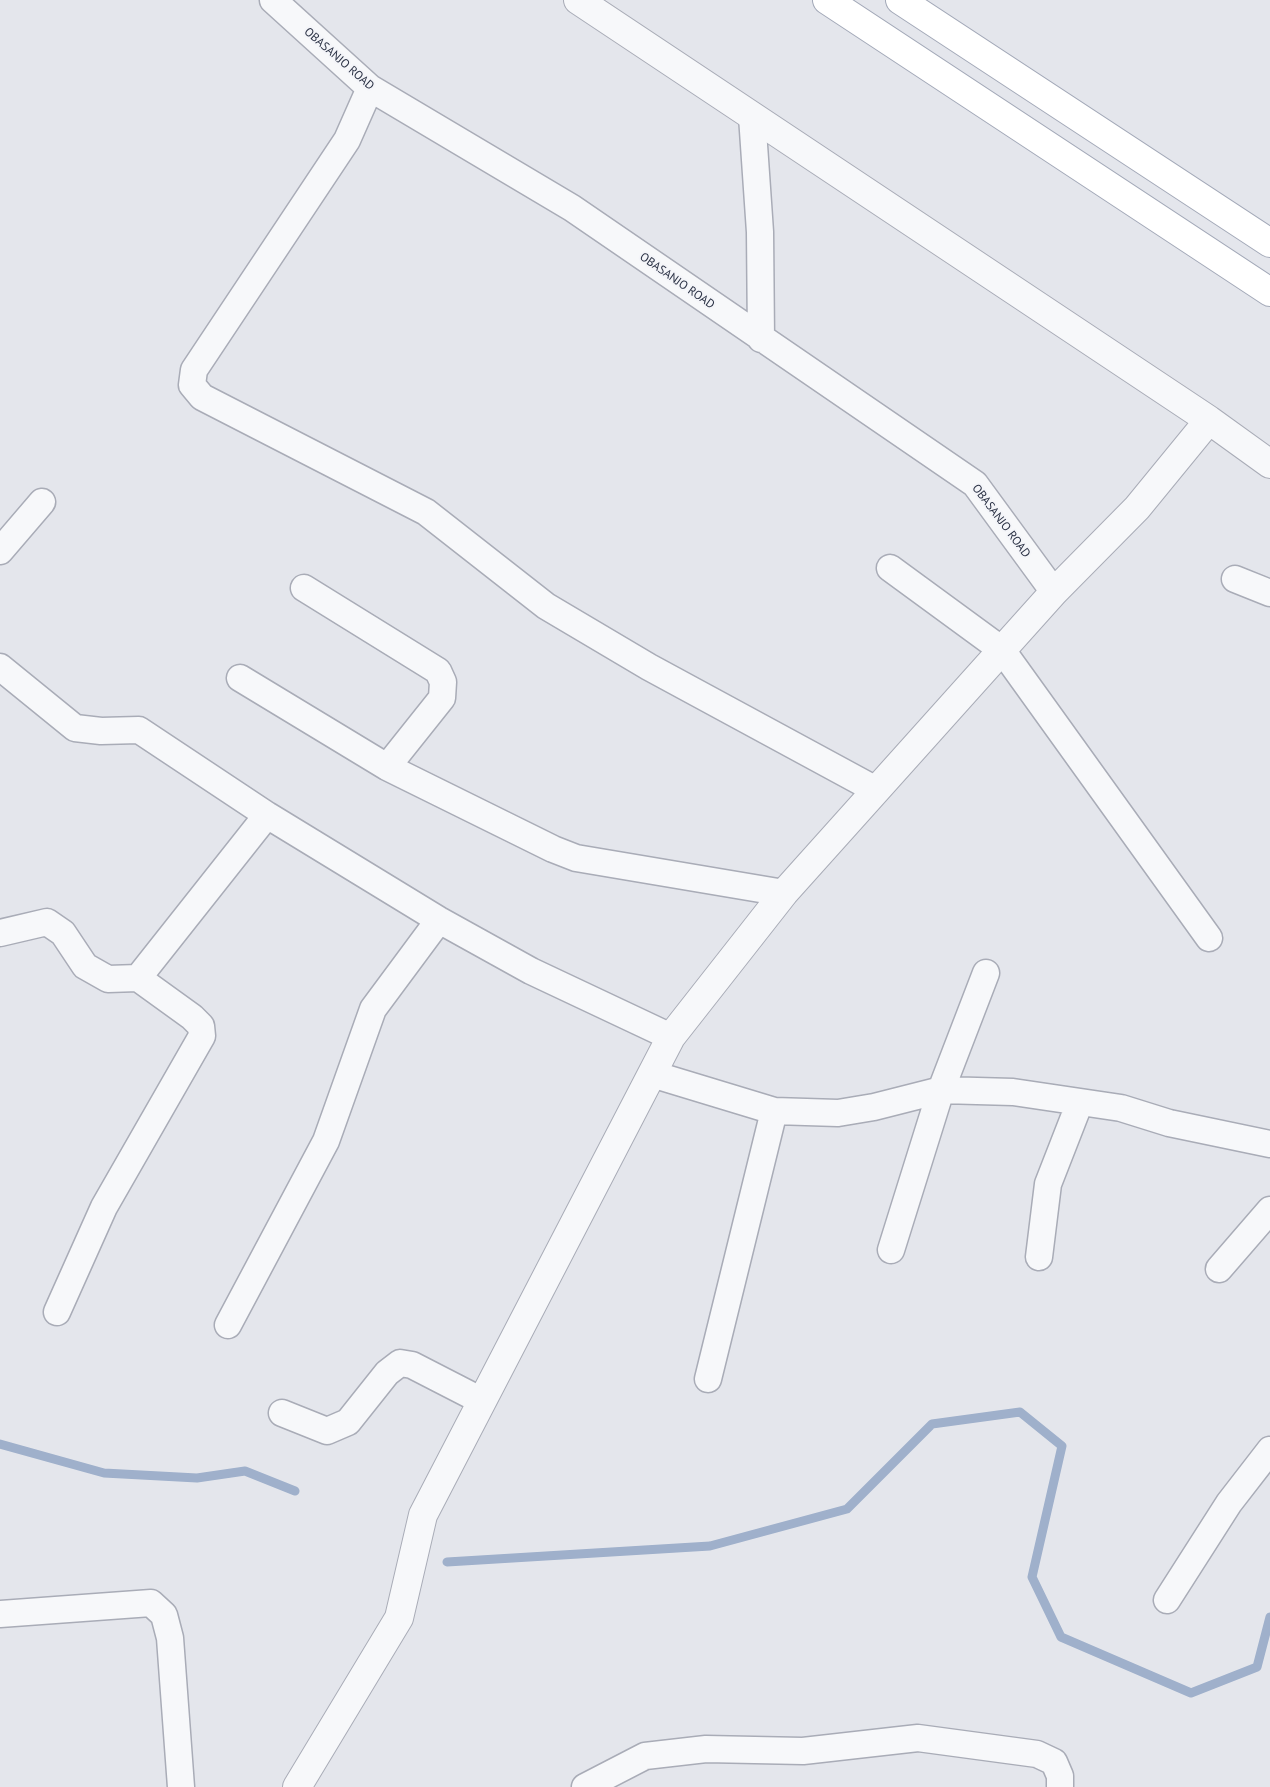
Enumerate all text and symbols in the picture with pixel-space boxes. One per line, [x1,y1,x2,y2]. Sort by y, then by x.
street label: OBASANJO ROAD [301,25,377,93]
street label: OBASANJO ROAD [637,250,717,312]
street label: OBASANJO ROAD [969,482,1033,560]

